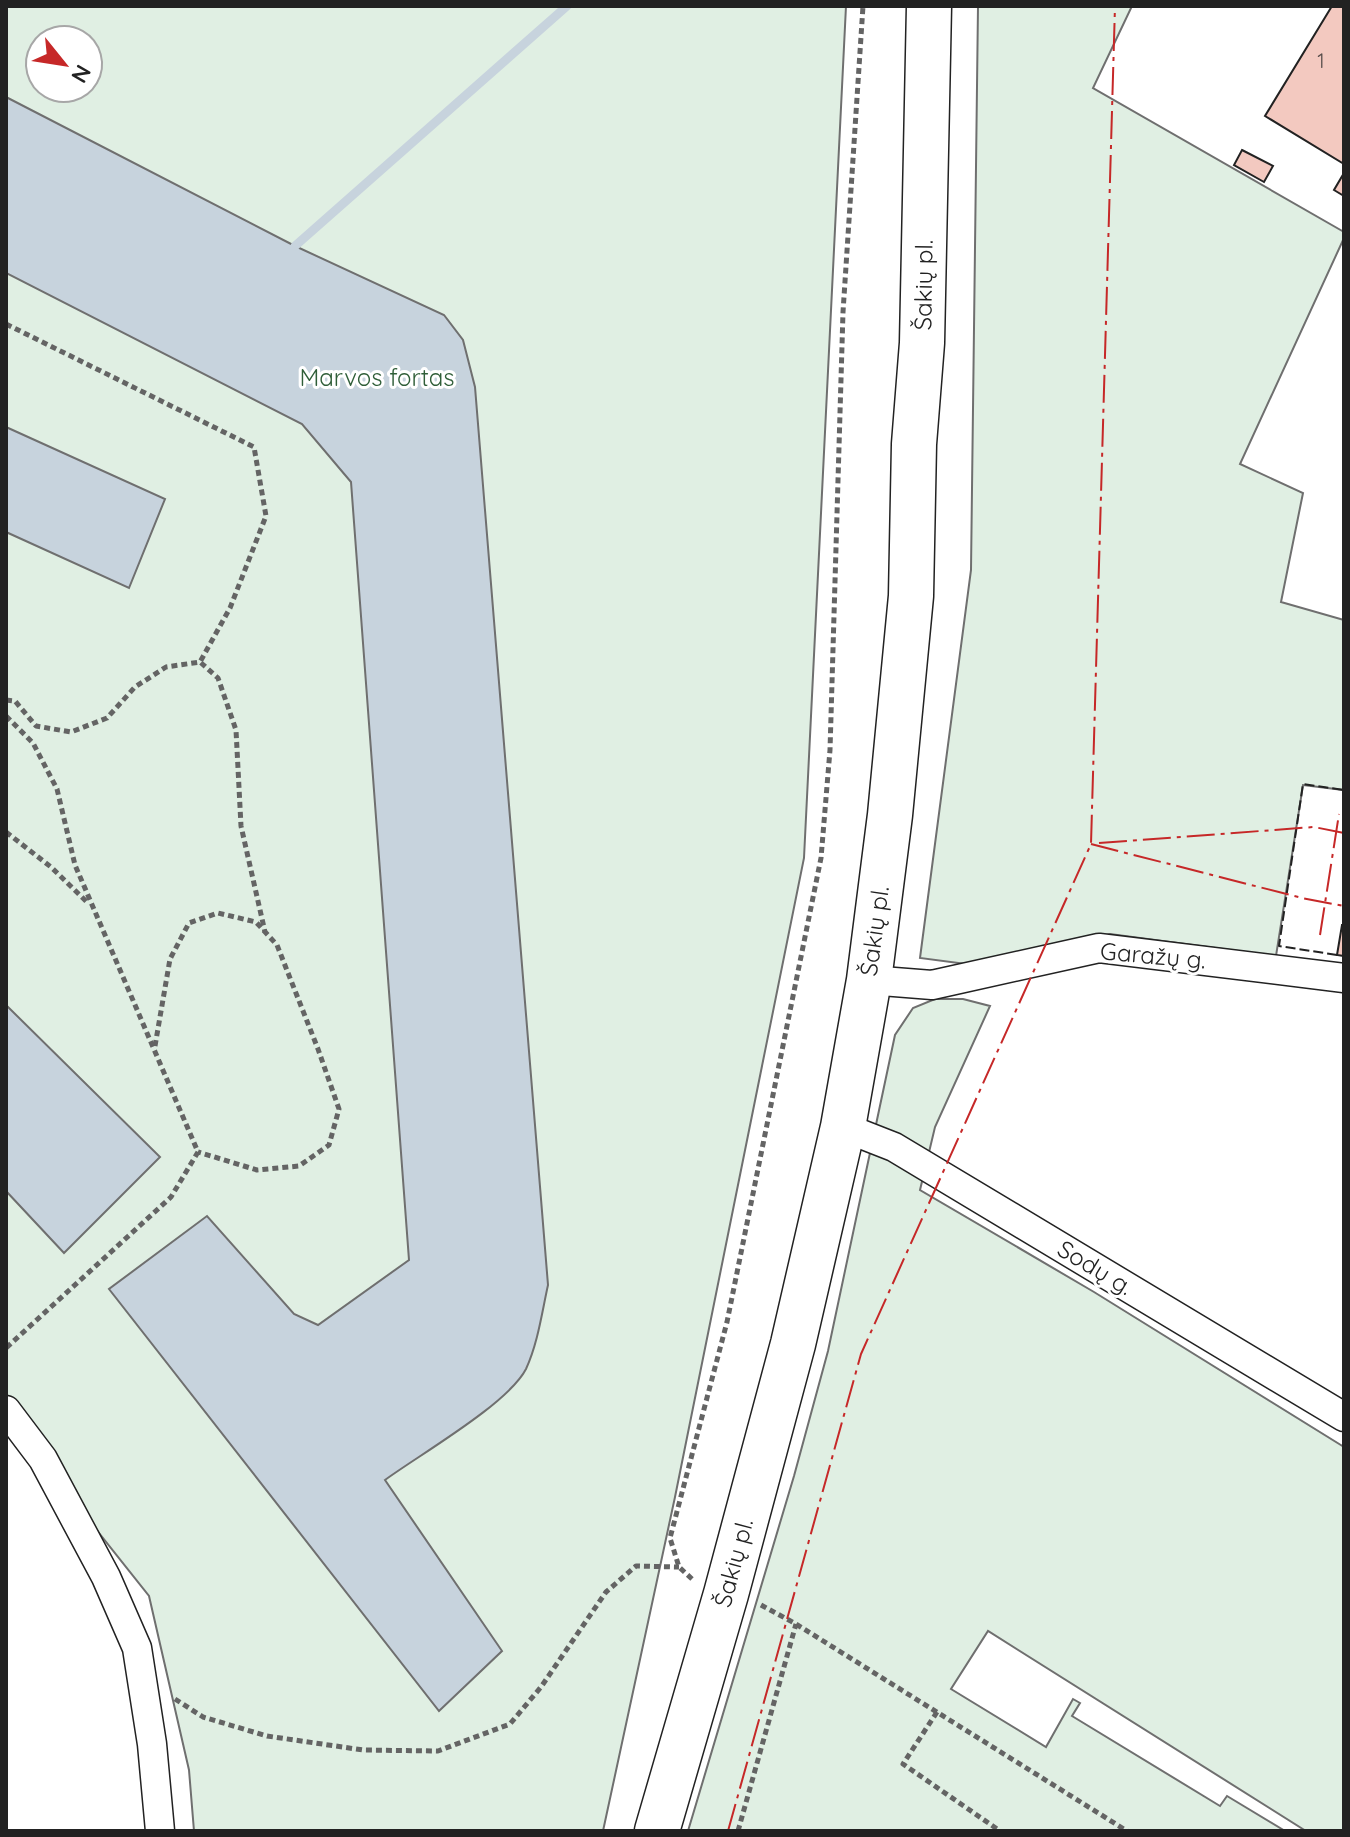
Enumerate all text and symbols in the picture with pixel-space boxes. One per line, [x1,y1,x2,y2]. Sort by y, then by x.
north arrow [24,24,104,104]
house number: 1 [1317,48,1325,73]
text: N [65,60,97,88]
street label: Šakių pl. [907,239,939,331]
park label: Marvos fortas [299,362,455,392]
street label: Šakių pl. [853,884,895,978]
street label: Garažų g. [1099,935,1207,975]
street label: Sodų g. [1052,1233,1139,1301]
street label: Šakių pl. [707,1515,759,1610]

